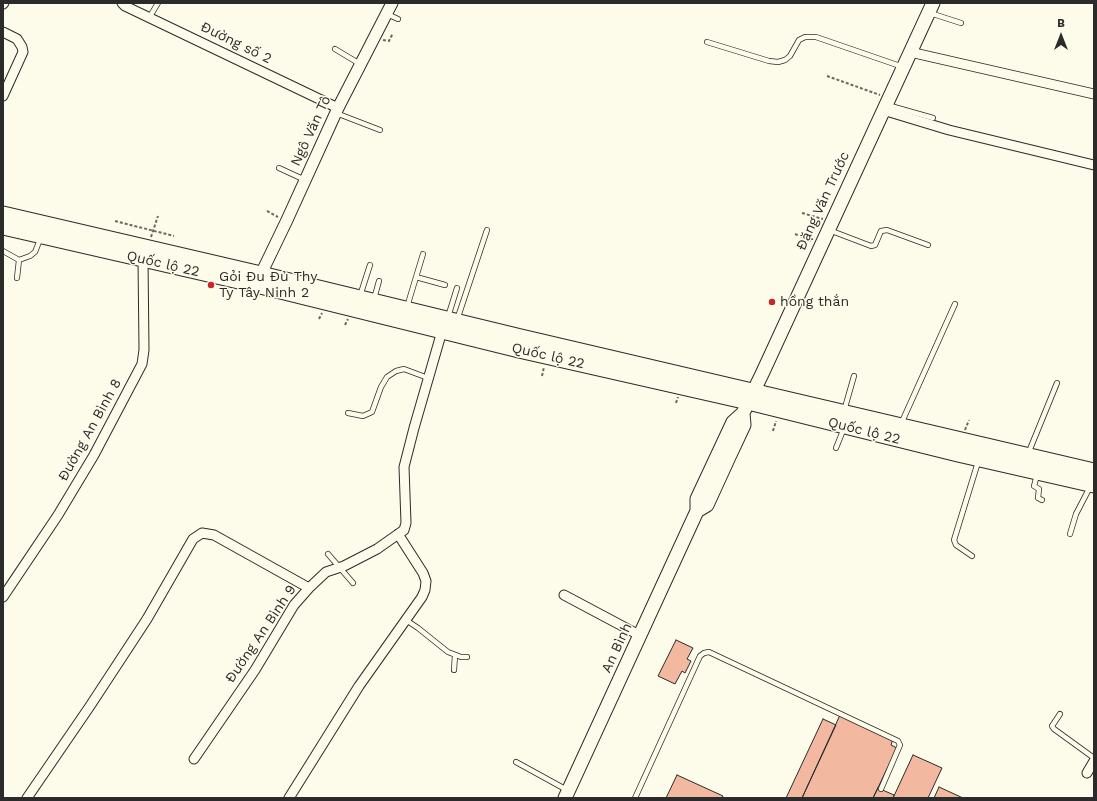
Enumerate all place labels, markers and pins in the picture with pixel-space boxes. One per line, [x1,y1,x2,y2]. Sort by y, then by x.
place label: Gỏi Đu Đủ Thy Ty Tây Ninh 2 [219,269,317,302]
marker: Gỏi Đu Đủ Thy Ty Tây Ninh 2 [206,280,216,290]
place label: hồng thắn [780,294,849,310]
marker: hồng thắn [767,297,777,307]

